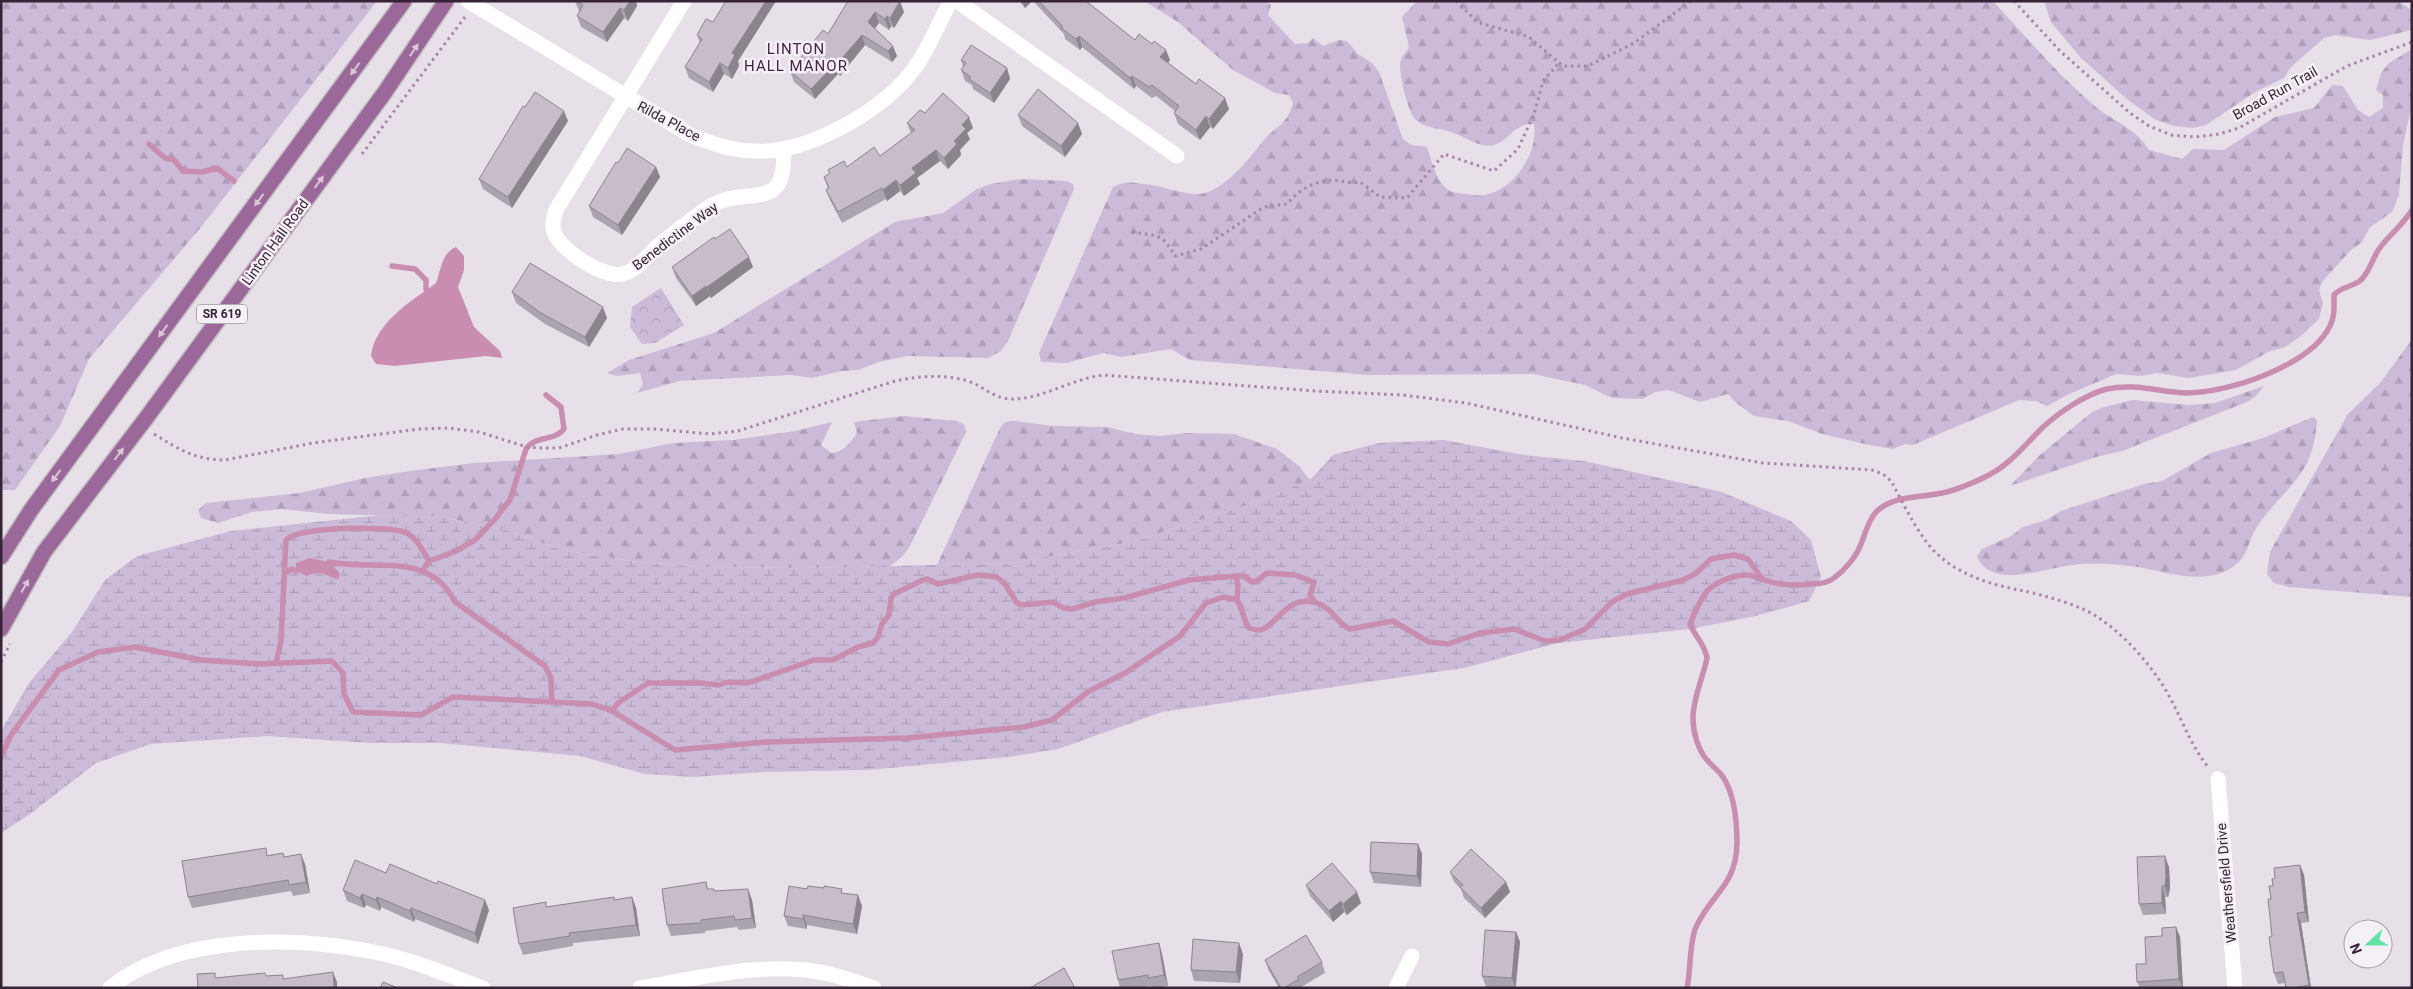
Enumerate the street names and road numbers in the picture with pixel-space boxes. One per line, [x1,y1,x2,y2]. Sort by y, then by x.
street label: Broad Run Trail [2230,63,2320,123]
street label: Rilda Place [635,98,703,144]
street label: Linton Hall Road [238,196,312,288]
street label: Benedictine Way [629,198,721,273]
road number: SR 619 [197,304,247,324]
street label: Weathersfield Drive [2213,822,2239,944]

